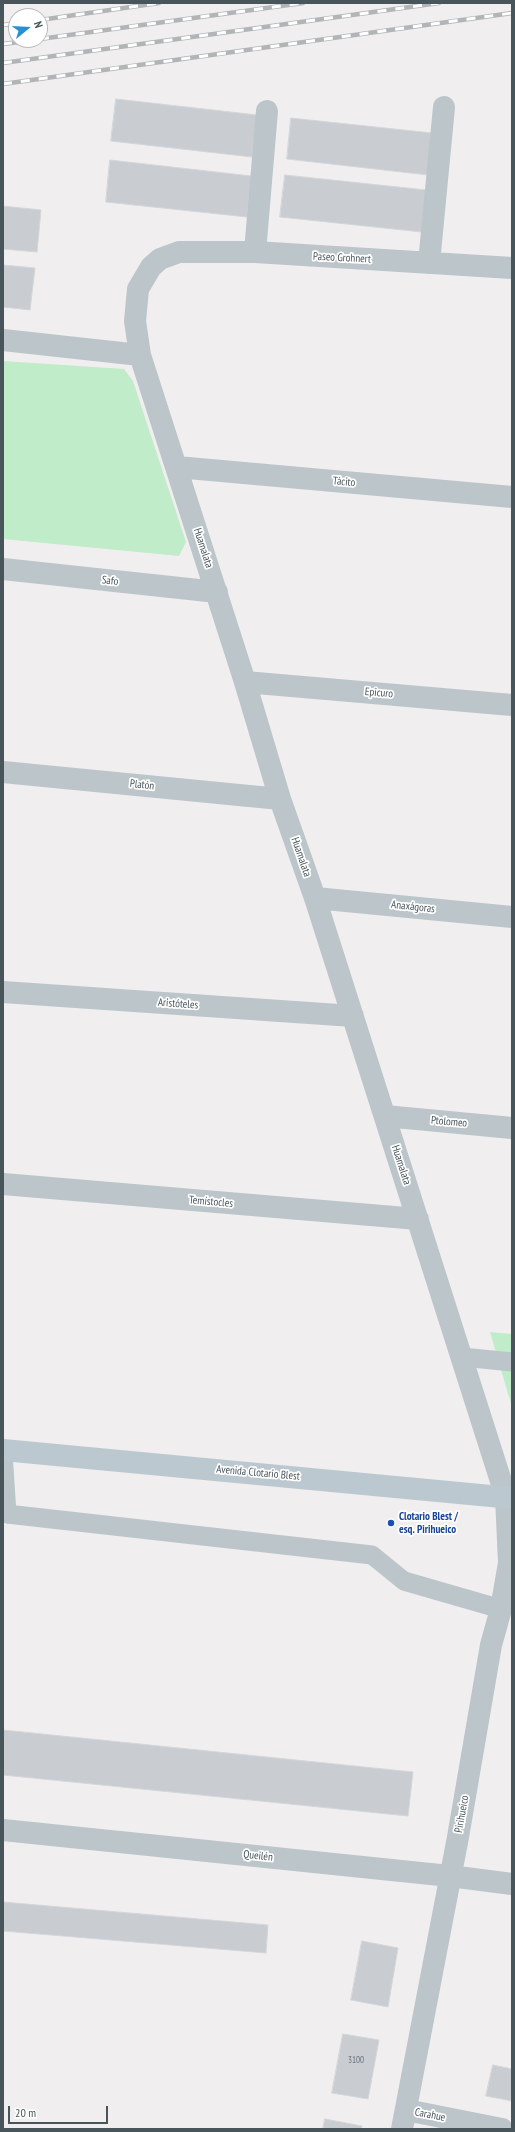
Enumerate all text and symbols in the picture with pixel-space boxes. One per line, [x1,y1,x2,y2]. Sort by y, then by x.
north arrow [8,8,48,48]
text: N [31,20,46,30]
street label: Paseo Grohnert [313,250,371,266]
street label: Tácito [332,474,356,490]
street label: Huamalata [190,526,216,570]
street label: Safo [101,574,119,588]
street label: Epicuro [364,685,394,701]
street label: Platón [129,777,155,793]
street label: Huamalata [288,835,314,879]
street label: Anaxágoras [390,898,436,916]
street label: Aristóteles [157,996,199,1012]
street label: Ptolomeo [430,1114,468,1130]
street label: Huamalata [388,1143,414,1187]
street label: Temístocles [188,1194,234,1210]
street label: Avenida Clotario Blest [216,1463,300,1483]
place label: Clotario Blest / esq. Pirihueico [399,1510,458,1536]
marker: Clotario Blest / esq. Pirihueico [386,1518,396,1528]
street label: Pirihueico [452,1794,472,1834]
street label: Queilén [243,1848,273,1864]
house number: 3100 [348,2055,364,2065]
scale bar [10,2098,110,2124]
text: 20 m [15,2105,36,2120]
street label: Carahue [414,2106,446,2124]

